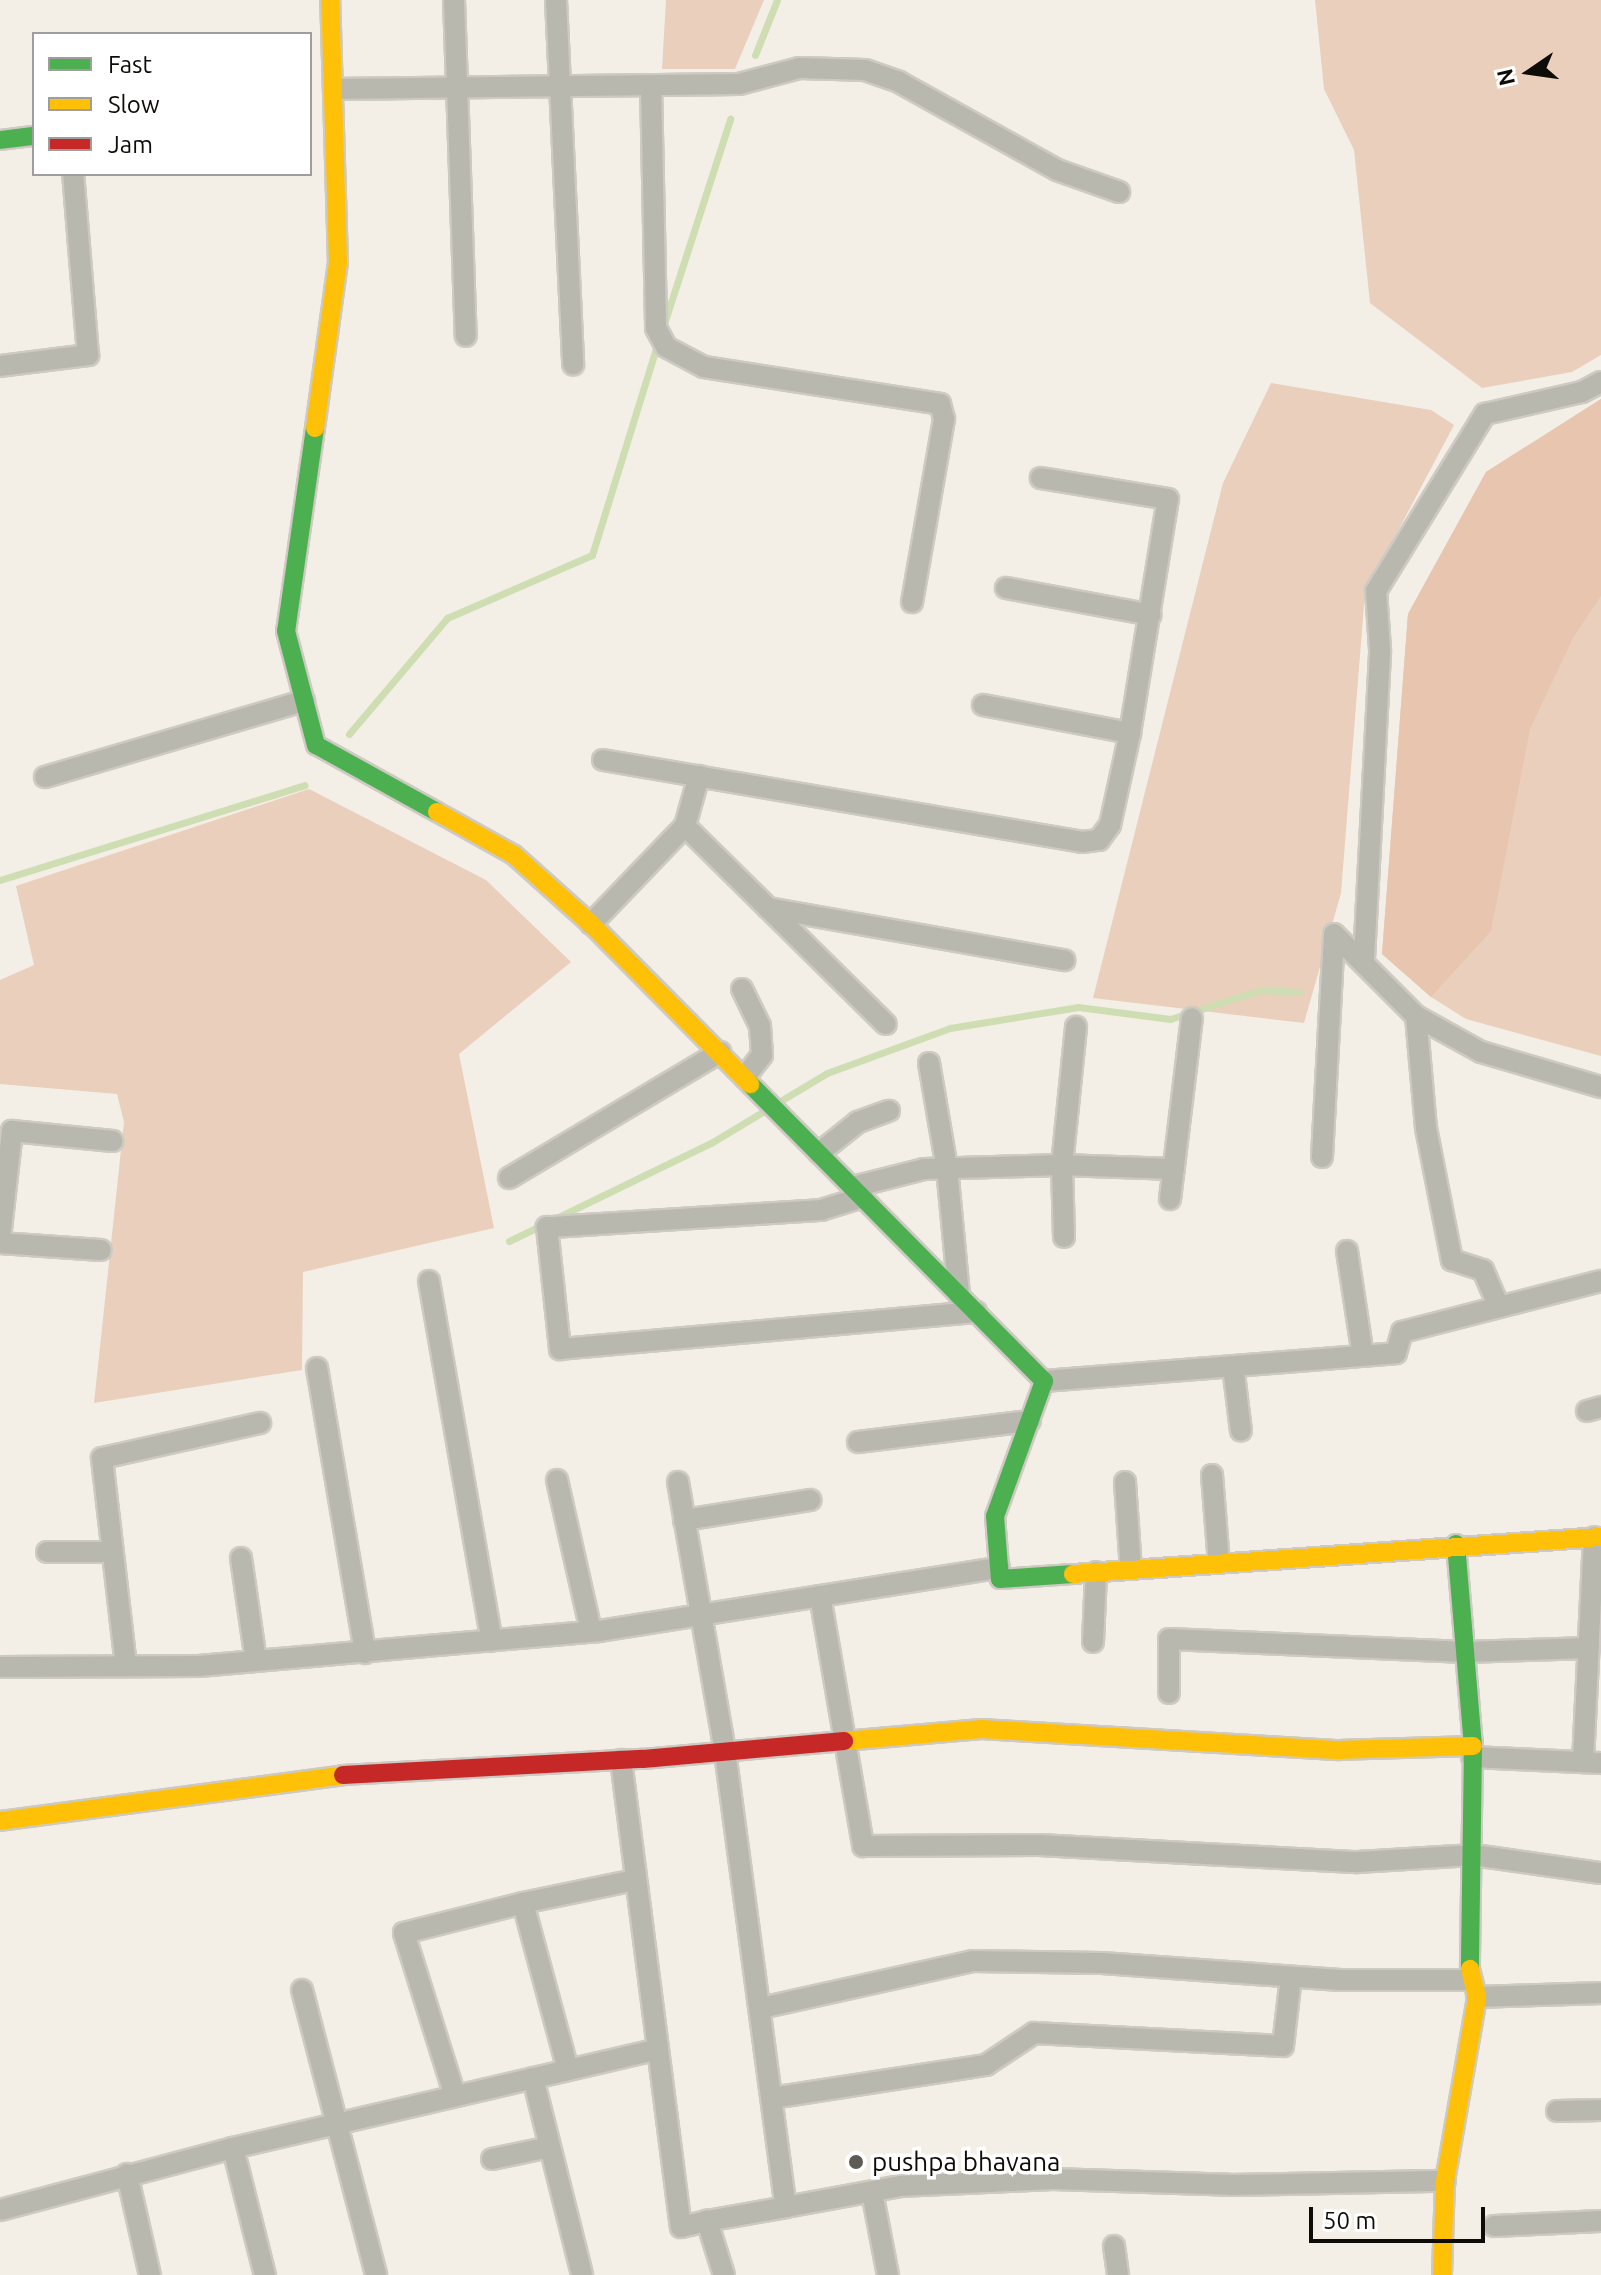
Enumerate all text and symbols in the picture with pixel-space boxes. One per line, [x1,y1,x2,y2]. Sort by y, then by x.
legend [32,32,312,176]
north arrow [1489,32,1569,112]
text: Fast [108,51,152,78]
text: N [1491,67,1519,88]
text: Slow [108,91,160,118]
text: Jam [108,131,153,158]
place label: pushpa bhavana [872,2146,1060,2178]
marker: pushpa bhavana [847,2153,865,2171]
scale bar [1313,2191,1489,2241]
text: 50 m [1323,2207,1376,2234]

